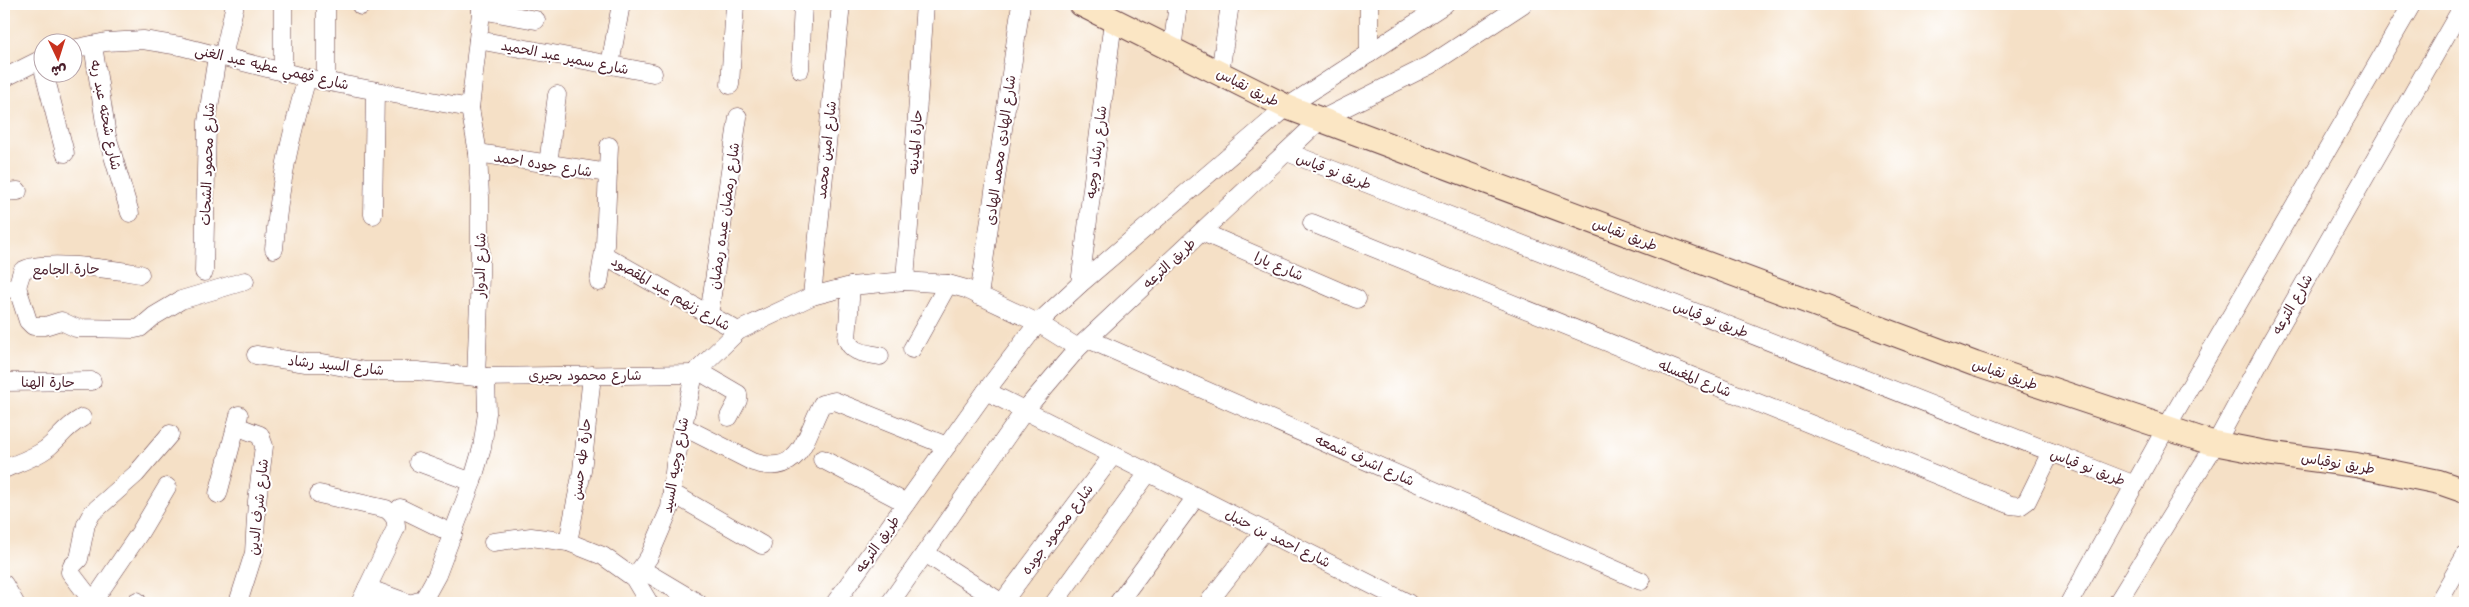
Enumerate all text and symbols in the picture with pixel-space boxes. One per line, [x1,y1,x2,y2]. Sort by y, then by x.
north arrow [32,32,82,82]
street label: شارع سمير عبد الحميد [499,36,630,79]
street label: شارع فهمي عطيه عبد الغنى [192,41,351,97]
street label: شارع شحته عبد ربه [85,58,126,172]
text: ش [51,61,67,80]
street label: طريق نقباس [1214,64,1282,110]
street label: شارع الهادى محمد الهادى [981,74,1020,226]
street label: شارع امين محمد [812,100,841,200]
street label: شارع محمود الشحات [196,102,219,226]
street label: شارع رشاد وجيه [1081,105,1112,200]
street label: حارة المدينه [904,109,926,175]
street label: شارع رمضان عبده رمضان [705,141,744,291]
street label: شارع جوده احمد [493,147,593,182]
street label: طريق نو قياس [1294,148,1374,194]
street label: طريق نقباس [1590,213,1660,255]
street label: شارع الدوار [470,233,491,298]
street label: طريق الترعه [1139,234,1199,292]
street label: شارع يارا [1251,248,1306,285]
street label: شارع زنهم عبد المقصود [607,252,734,336]
street label: حارة الجامع [32,259,100,281]
street label: شارع الترعه [2268,271,2317,338]
street label: طريق نو قياس [1671,296,1751,342]
street label: شارع السيد رشاد [287,351,385,380]
street label: طريق نقباس [1970,354,2040,394]
street label: شارع المغسله [1656,355,1734,402]
street label: شارع محمود بحيرى [529,366,642,385]
street label: حارة الهنا [21,373,75,391]
street label: شارع وجيه السيد [658,416,693,514]
street label: حارة طه حسن [567,417,595,501]
street label: شارع اشرف شمعه [1312,430,1417,491]
street label: طريق نو قياس [2048,444,2128,490]
street label: طريق نوقباس [2300,448,2376,478]
street label: شارع شرف الدين [244,458,273,556]
street label: شارع محمود جوده [1017,480,1098,579]
street label: شارع احمد بن حنبل [1222,505,1334,572]
street label: طريق الترعه [851,512,903,576]

